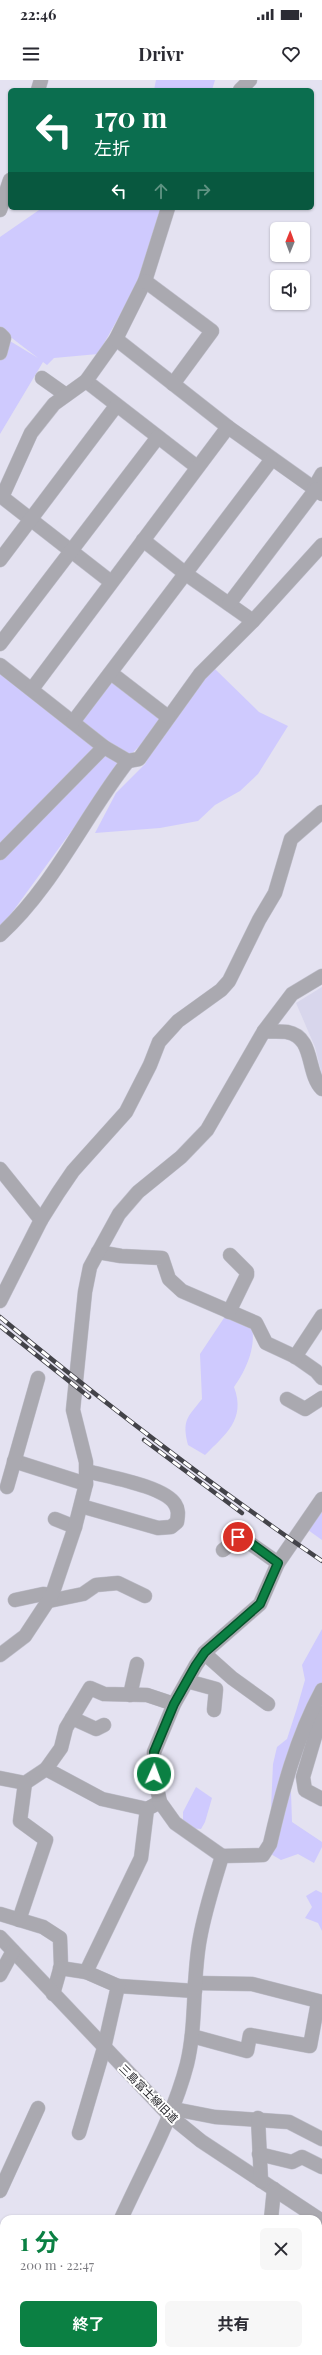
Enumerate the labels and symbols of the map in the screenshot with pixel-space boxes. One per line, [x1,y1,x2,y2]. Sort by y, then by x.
north arrow [270,222,310,262]
pin [221,1520,255,1554]
position arrow [133,1753,175,1795]
street label: 三島富士線旧道 [116,2060,182,2126]

